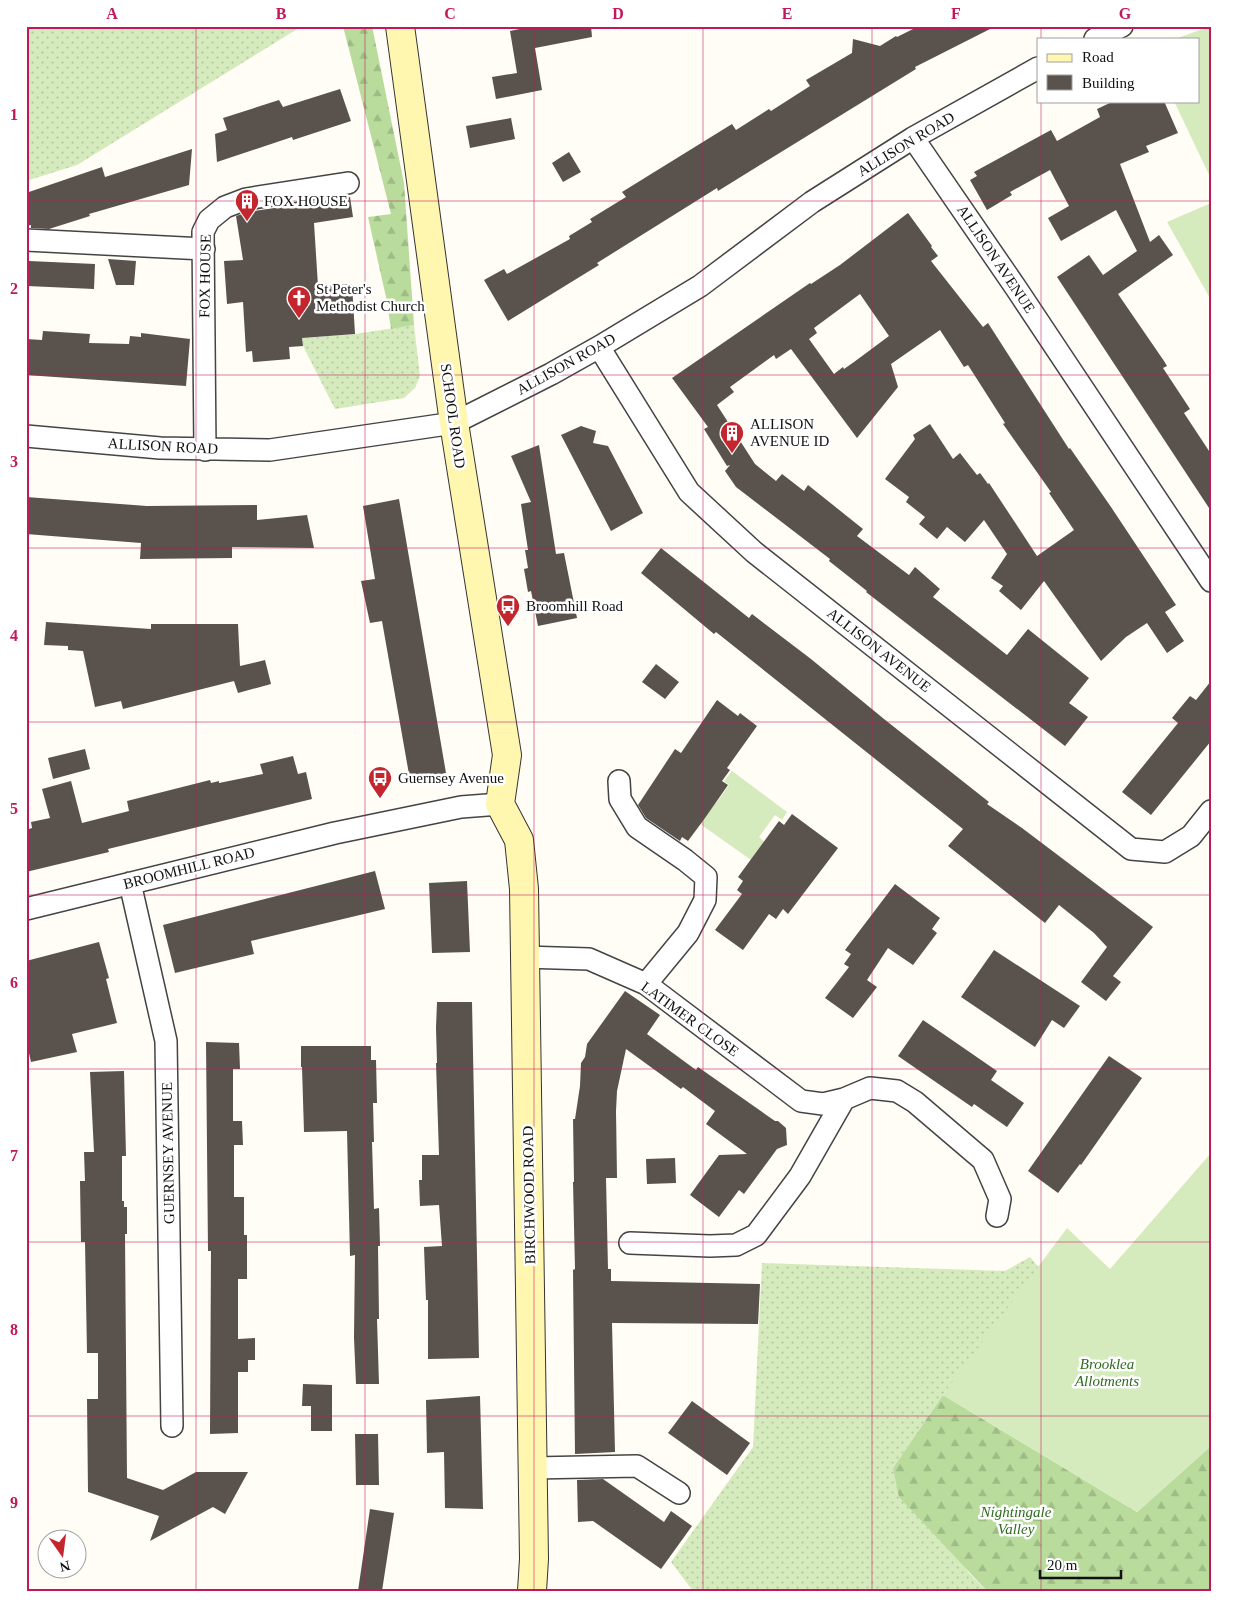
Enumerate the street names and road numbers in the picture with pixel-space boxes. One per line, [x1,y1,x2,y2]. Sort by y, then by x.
street label: ALLISON ROAD [855,109,958,179]
street label: ALLISON AVENUE [954,202,1038,316]
street label: FOX HOUSE [196,234,214,318]
street label: ALLISON ROAD [514,330,618,398]
street label: SCHOOL ROAD [438,363,468,470]
street label: ALLISON ROAD [107,435,219,457]
street label: ALLISON AVENUE [824,605,934,695]
street label: BROOMHILL ROAD [122,844,257,892]
street label: LATIMER CLOSE [638,978,742,1060]
street label: GUERNSEY AVENUE [159,1082,177,1224]
street label: BIRCHWOOD ROAD [520,1125,538,1265]

